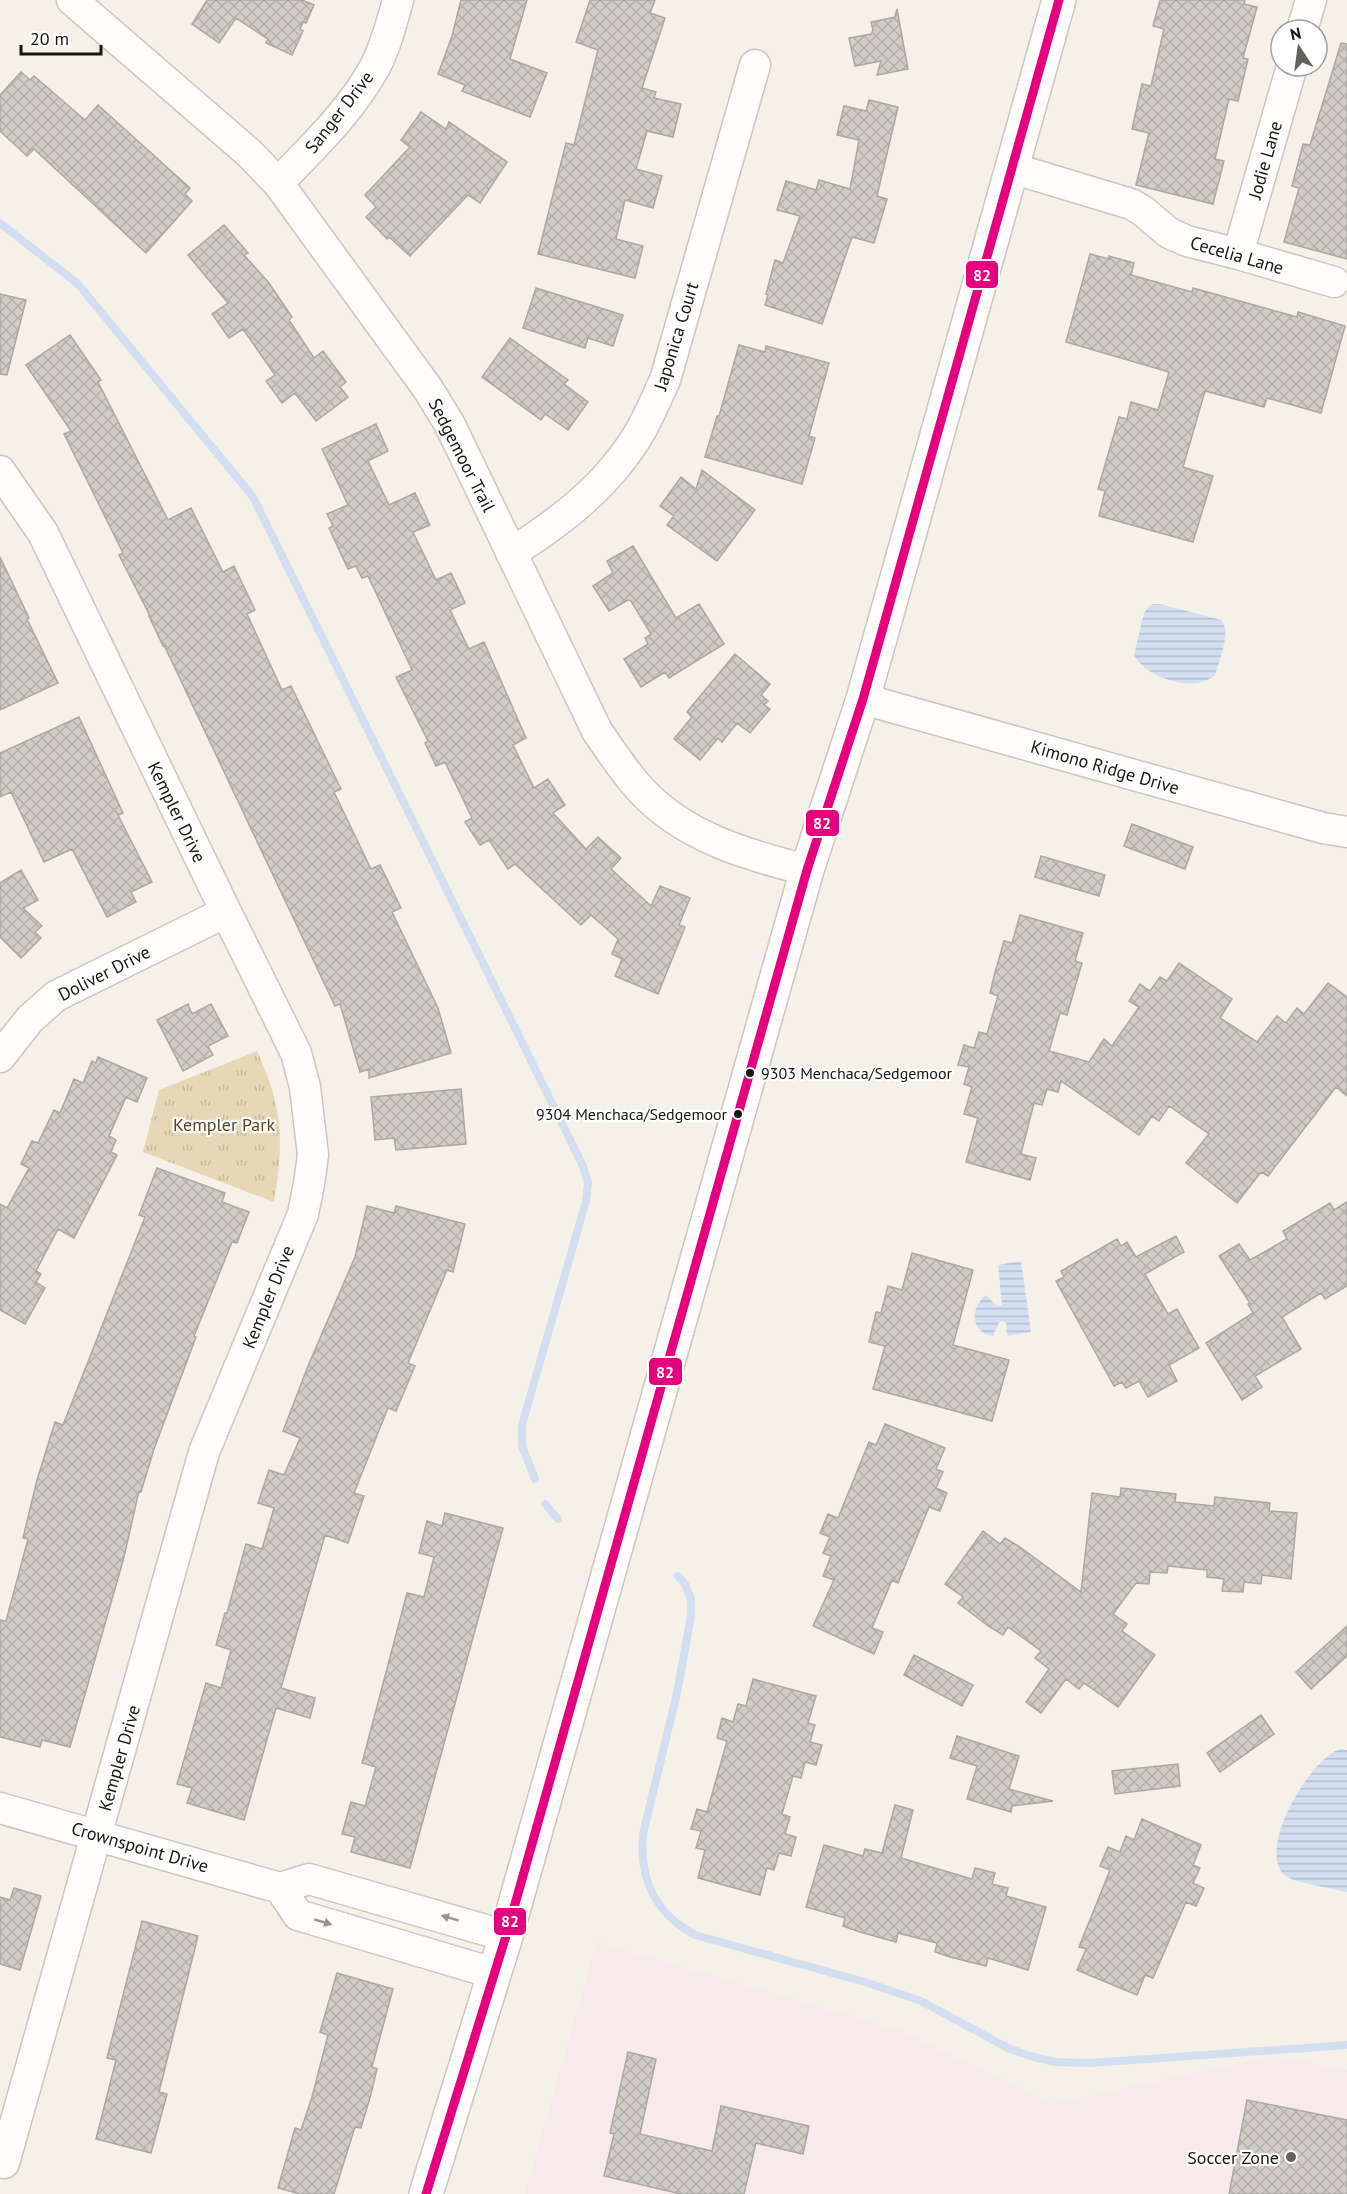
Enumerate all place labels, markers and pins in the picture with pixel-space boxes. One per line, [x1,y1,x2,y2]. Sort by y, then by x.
place label: 9303 Menchaca/Sedgemoor [761,1063,953,1083]
marker: 9303 Menchaca/Sedgemoor [744,1067,756,1079]
place label: 9304 Menchaca/Sedgemoor [536,1104,728,1124]
marker: 9304 Menchaca/Sedgemoor [732,1108,744,1120]
place label: Soccer Zone [1187,2146,1279,2169]
marker: Soccer Zone [1284,2150,1298,2164]

